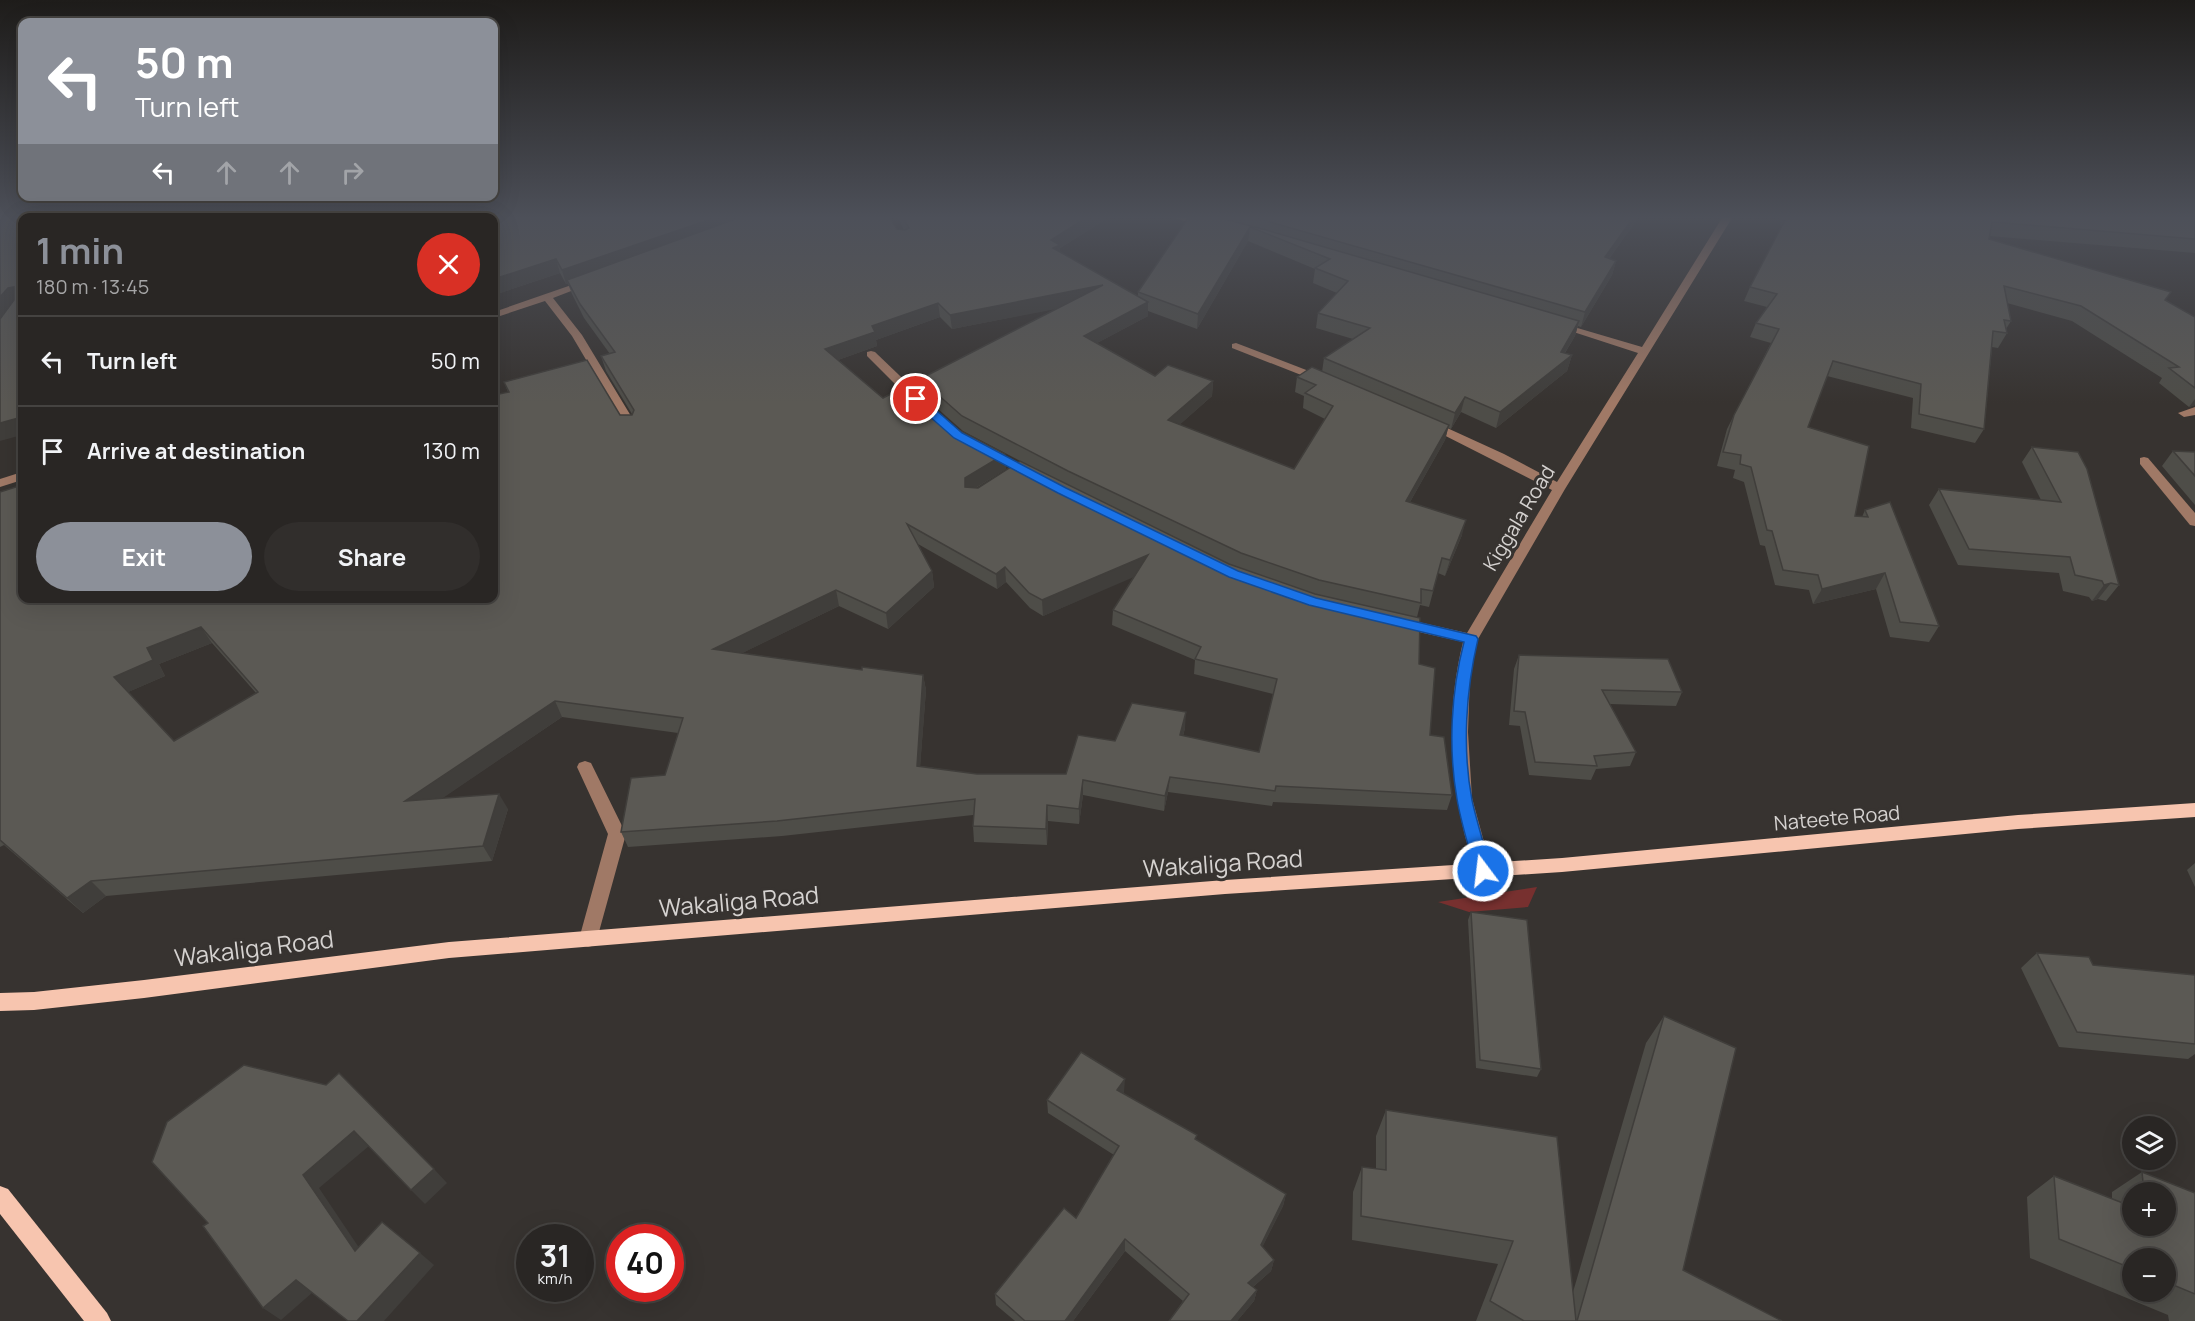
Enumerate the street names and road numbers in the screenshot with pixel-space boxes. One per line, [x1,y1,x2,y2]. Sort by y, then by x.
street label: Kiggala Road [1476,460,1561,575]
street label: Nateete Road [1773,799,1901,836]
street label: Wakaliga Road [1142,840,1304,885]
street label: Wakaliga Road [658,877,820,924]
street label: Wakaliga Road [172,921,335,974]

